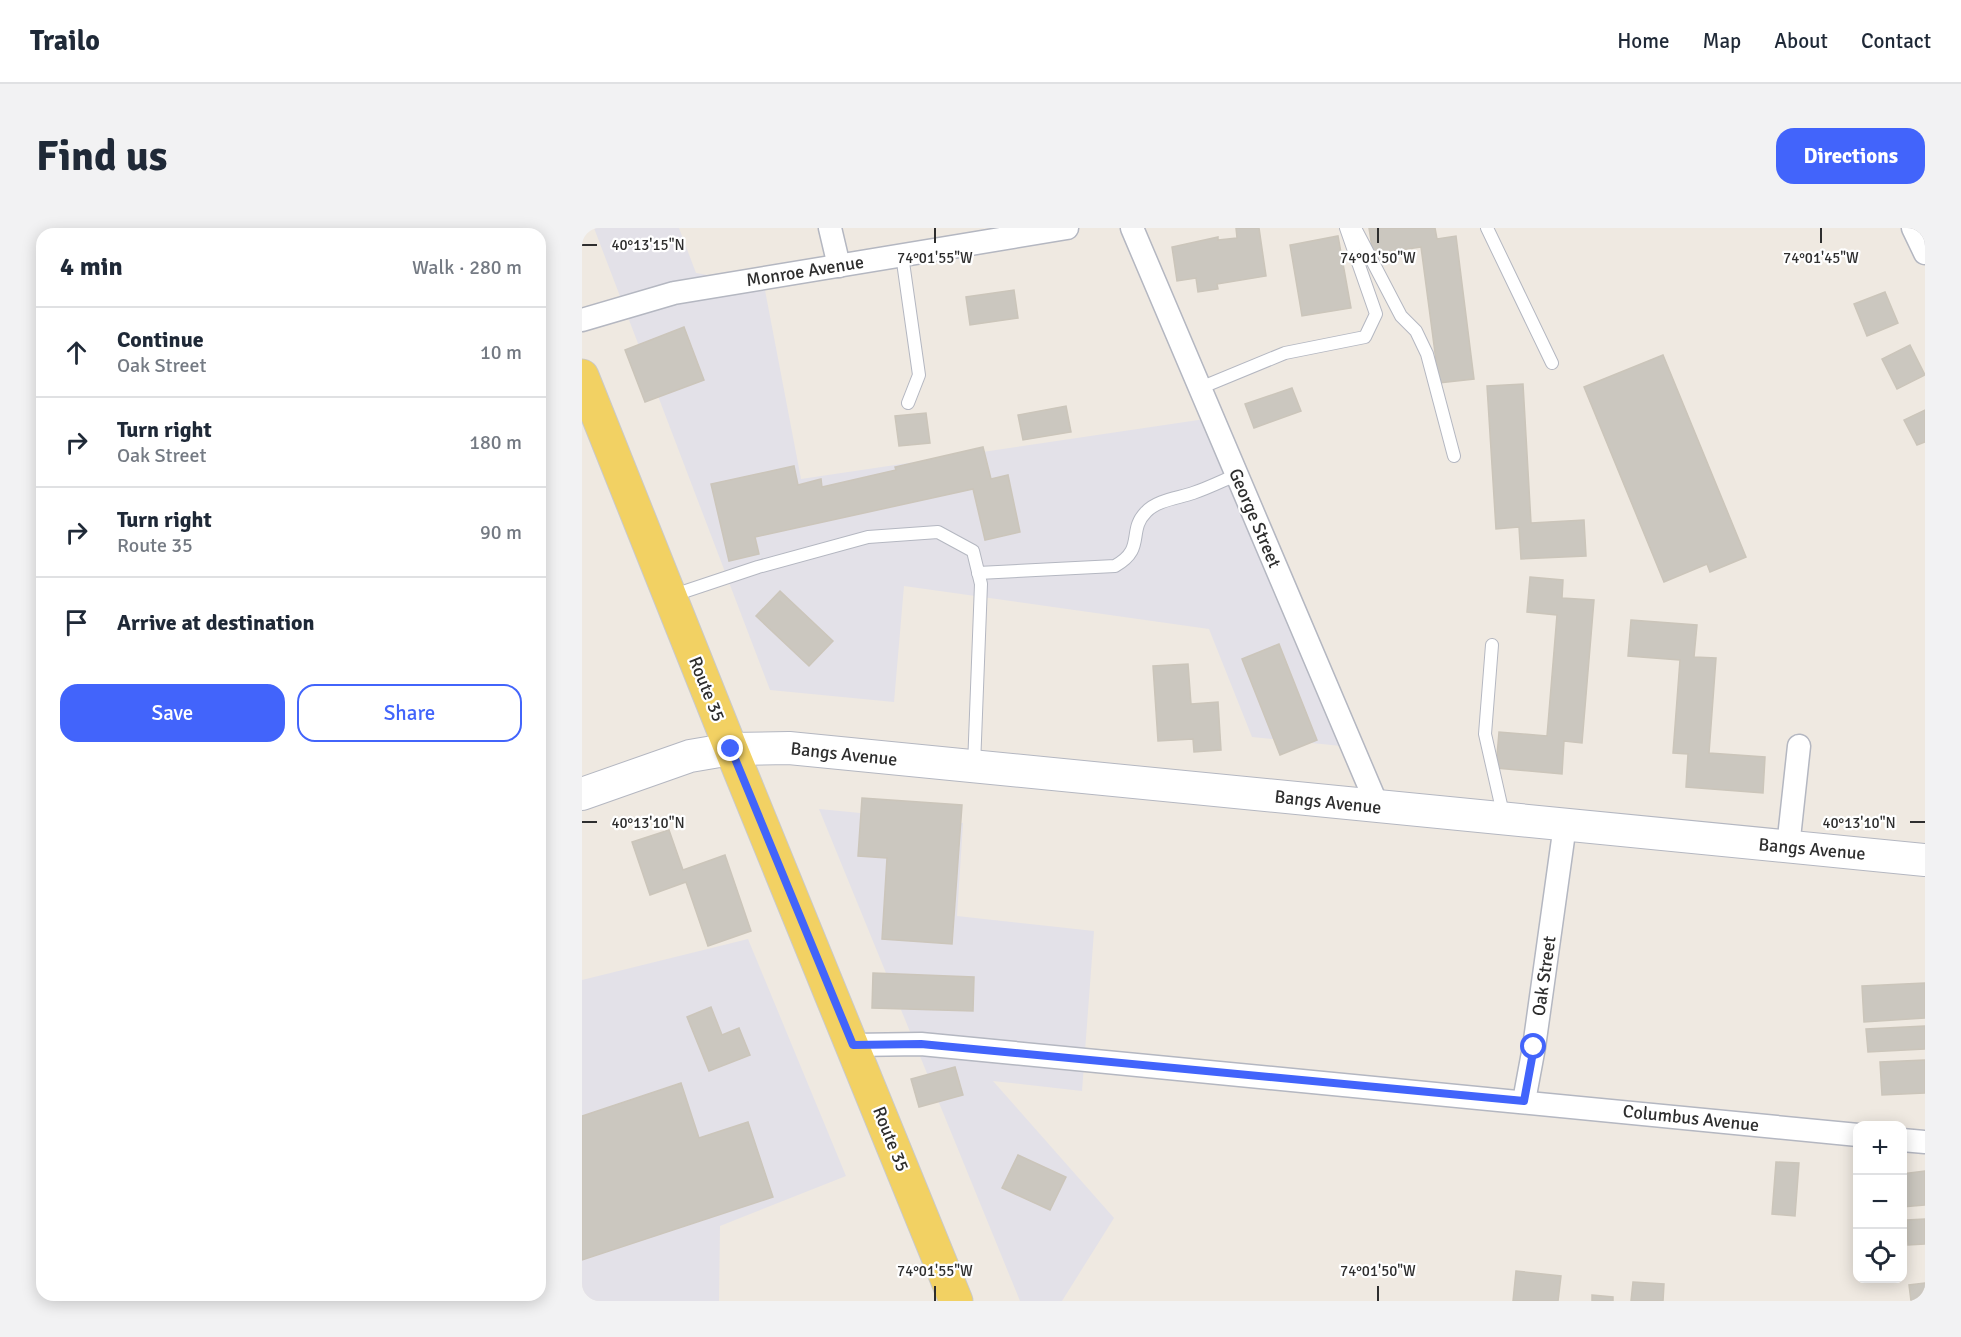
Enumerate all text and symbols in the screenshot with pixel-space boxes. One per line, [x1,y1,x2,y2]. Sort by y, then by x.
text: Trailo [30,24,100,58]
text: Home [1617,28,1670,54]
text: Map [1703,28,1741,54]
text: About [1774,28,1828,54]
text: Contact [1861,28,1931,54]
button: Directions [1776,128,1925,184]
text: Find us [36,131,167,182]
text: 40°13'15"N [611,236,685,254]
text: 74°01'55"W [897,249,973,267]
text: 74°01'50"W [1340,249,1416,267]
text: 74°01'45"W [1783,249,1859,267]
text: 4 min [60,251,123,283]
street label: Monroe Avenue [745,251,865,291]
text: Walk · 280 m [412,255,522,280]
text: Continue [117,326,204,353]
icon: ahead [60,336,93,369]
text: 10 m [480,340,522,365]
text: Oak Street [117,353,207,378]
text: Turn right [117,416,212,443]
icon: right [60,426,93,459]
text: 180 m [469,430,522,455]
text: Oak Street [117,443,207,468]
street label: George Street [1224,465,1286,571]
text: Turn right [117,506,212,533]
icon: right [60,516,93,549]
text: 90 m [480,520,522,545]
text: Route 35 [117,533,193,558]
icon: arrive [60,606,93,639]
text: Arrive at destination [117,609,314,636]
street label: Route 35 [684,653,730,725]
button: Save [60,684,285,742]
button: Share [297,684,522,742]
route end [717,735,743,761]
street label: Bangs Avenue [789,737,899,771]
street label: Bangs Avenue [1273,785,1383,819]
text: 40°13'10"N [611,814,685,832]
text: 40°13'10"N [1822,814,1896,832]
street label: Bangs Avenue [1758,833,1866,865]
street label: Oak Street [1527,935,1561,1017]
route start [1520,1033,1546,1059]
street label: Columbus Avenue [1622,1100,1760,1136]
street label: Route 35 [868,1103,914,1175]
map controls [1853,1121,1907,1283]
button: + [1853,1121,1907,1175]
button: − [1853,1175,1907,1229]
button: locate [1853,1229,1907,1283]
text: 74°01'55"W [897,1262,973,1280]
text: 74°01'50"W [1340,1262,1416,1280]

